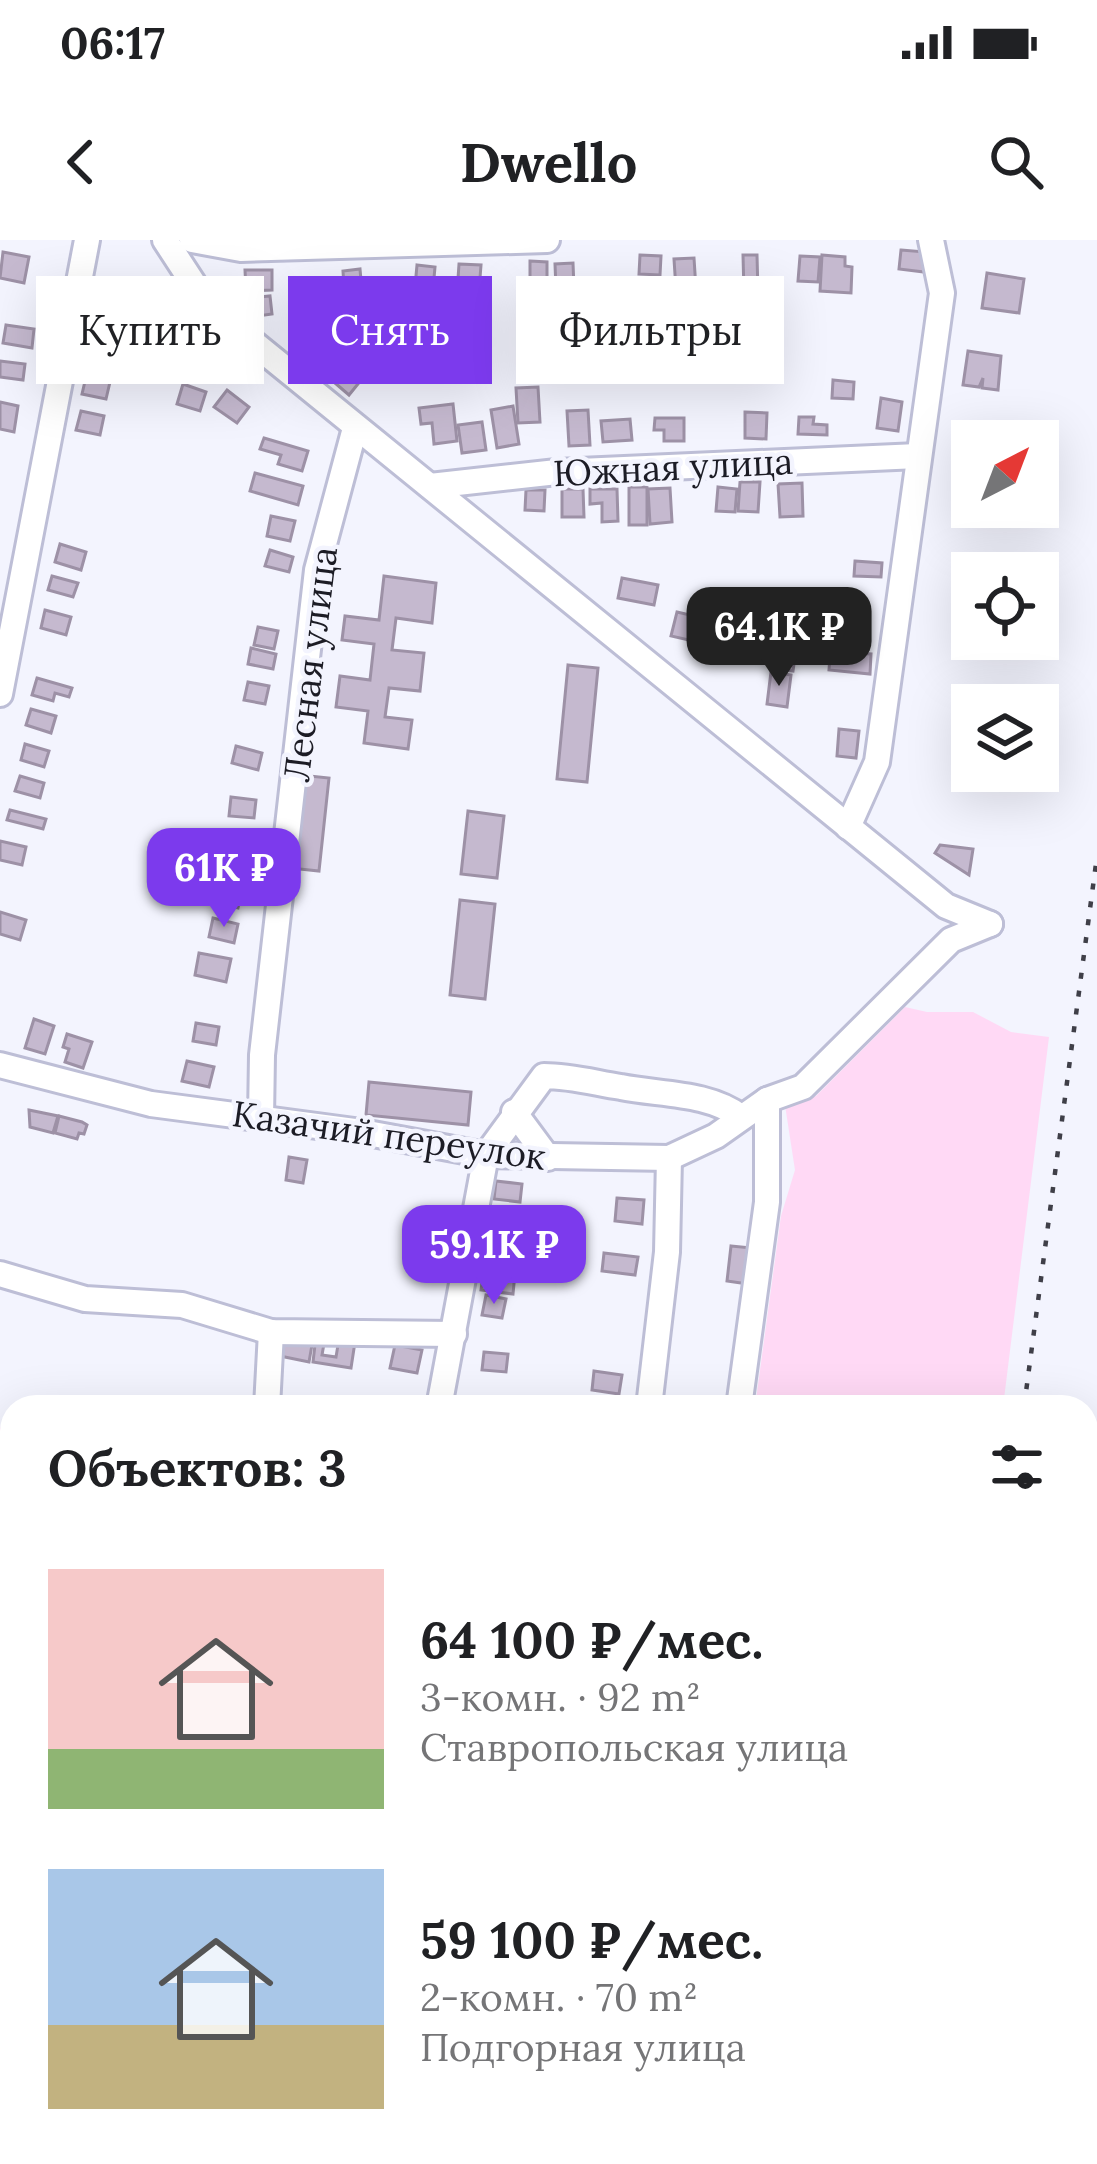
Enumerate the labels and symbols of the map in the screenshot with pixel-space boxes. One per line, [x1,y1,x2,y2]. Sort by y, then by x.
north arrow [951,420,1059,528]
street label: Южная улица [552,438,794,496]
street label: Лесная улица [273,544,347,784]
pin: 64.1K ₽ [668,587,890,689]
pin: 61K ₽ [140,828,308,930]
street label: Казачий переулок [229,1090,549,1180]
pin: 59.1K ₽ [383,1205,605,1307]

